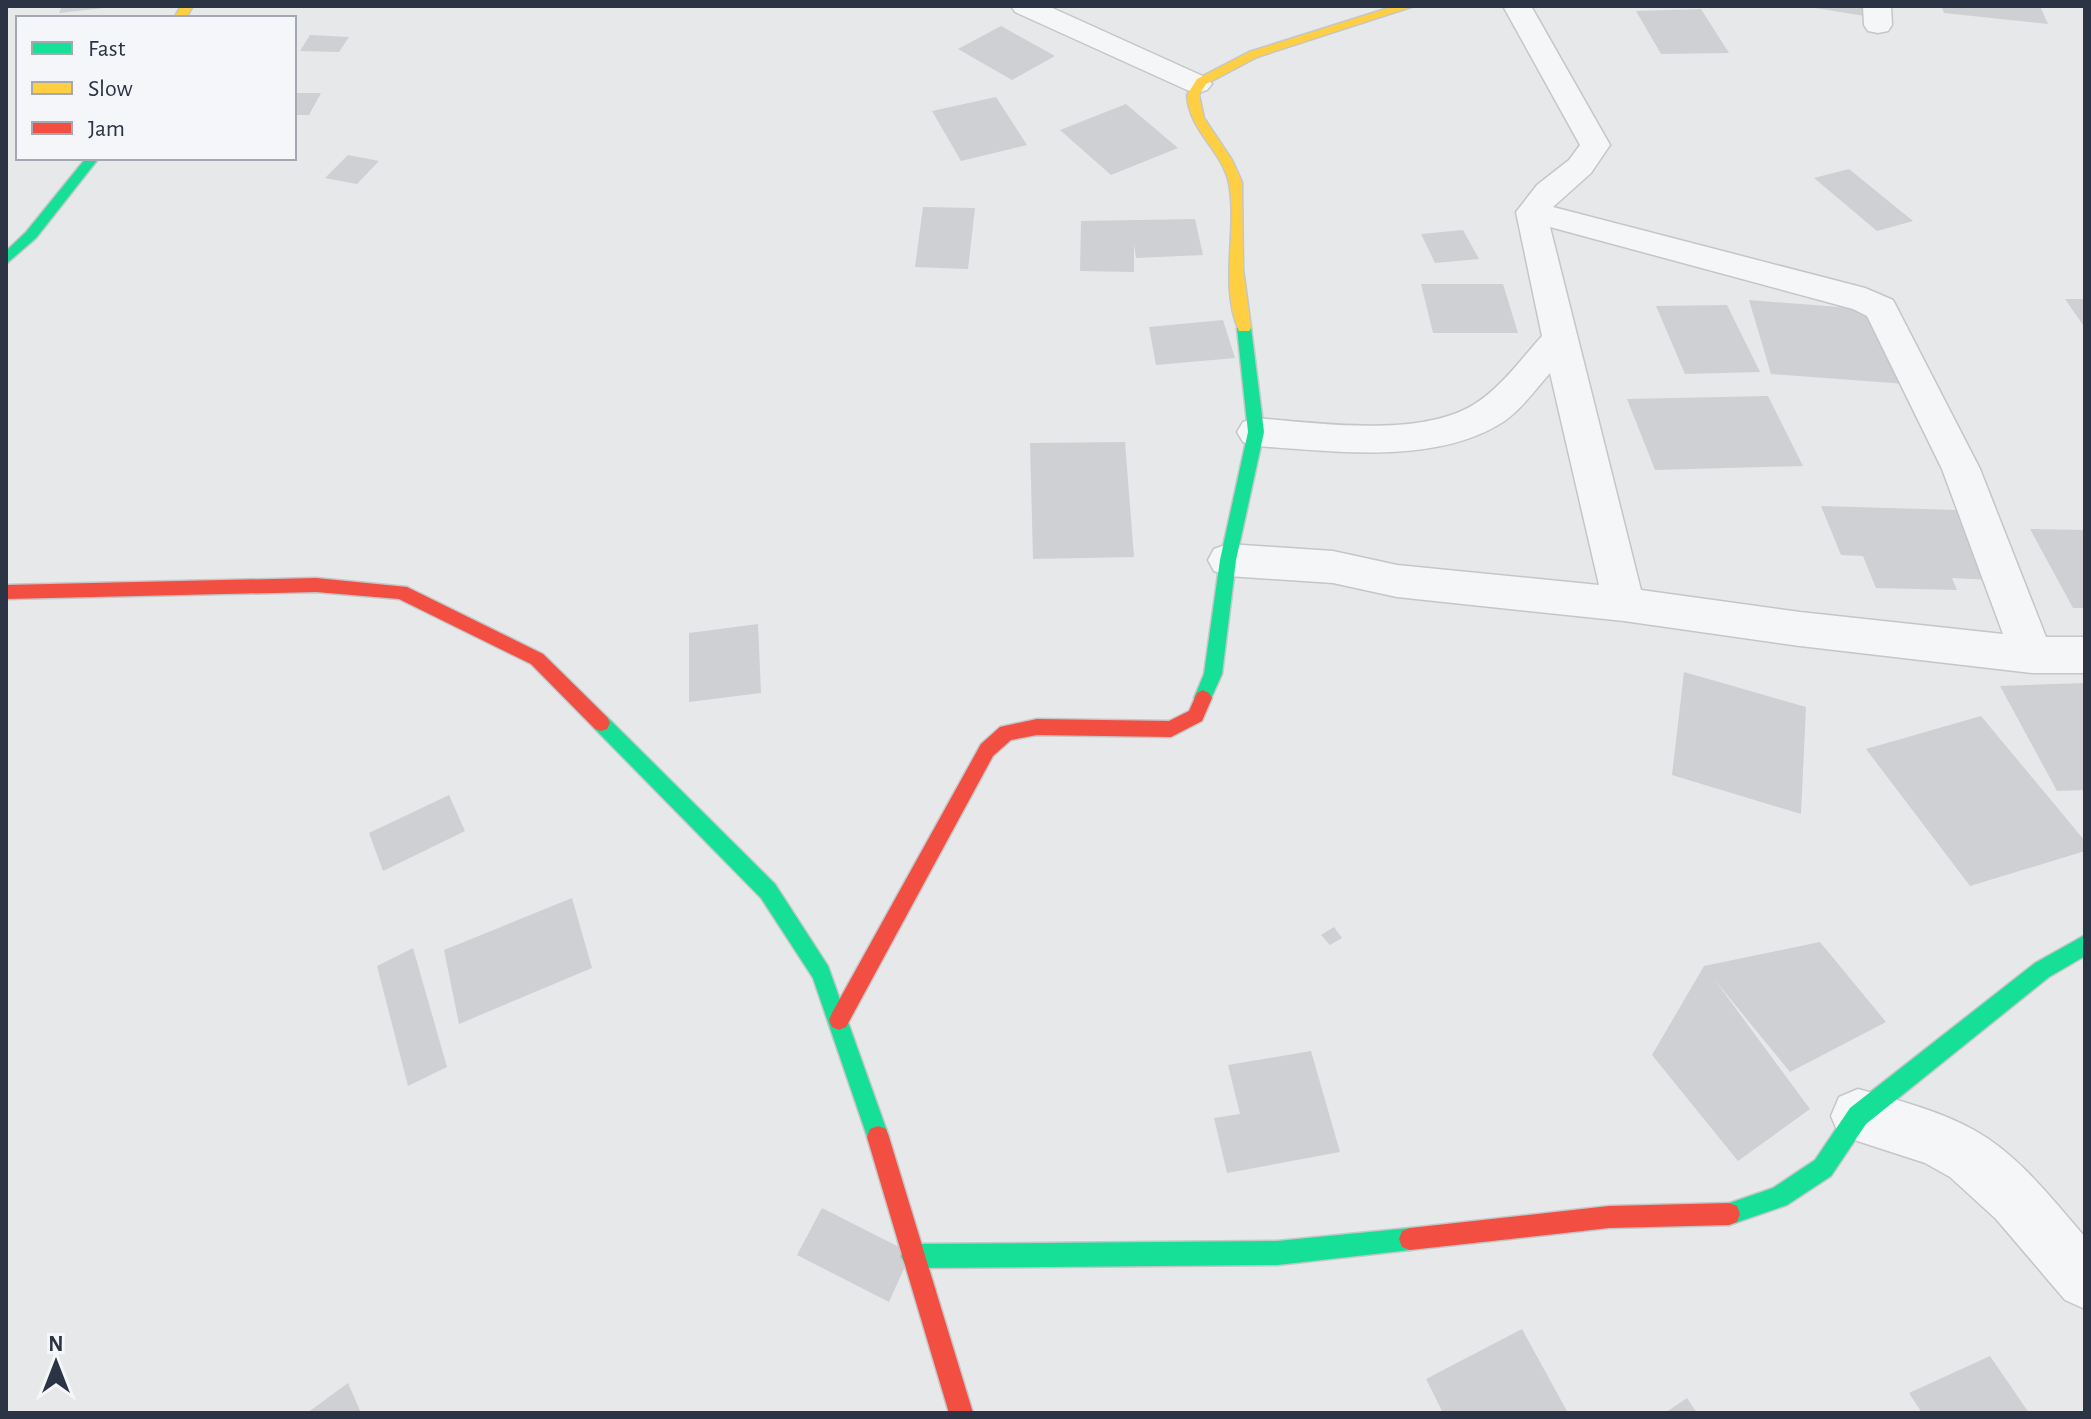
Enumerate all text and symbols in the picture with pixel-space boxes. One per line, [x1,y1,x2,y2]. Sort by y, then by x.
legend [16,16,296,160]
text: Fast [88,37,126,61]
text: Slow [88,77,133,101]
text: Jam [88,117,125,141]
north arrow [16,1323,96,1403]
text: N [48,1333,64,1355]

